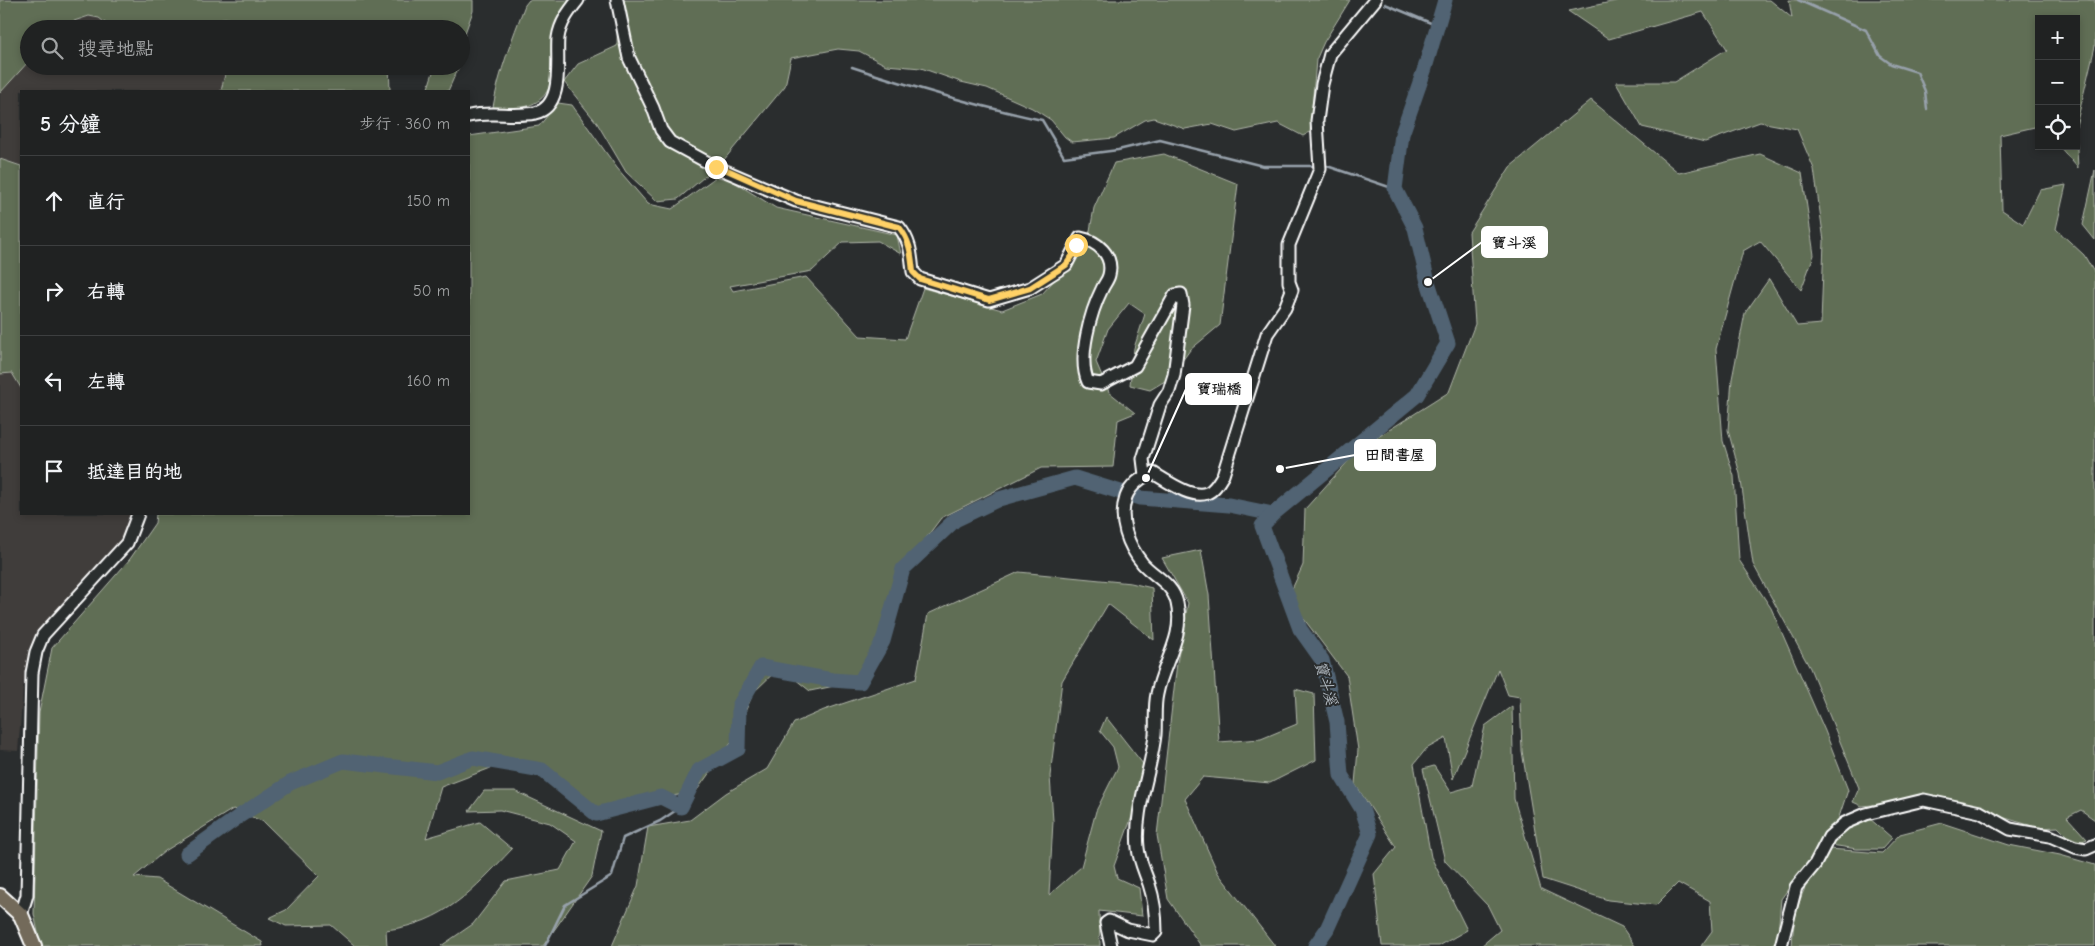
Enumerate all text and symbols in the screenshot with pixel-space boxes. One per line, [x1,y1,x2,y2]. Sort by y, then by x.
map controls [2035,15,2080,150]
button: + [2035,15,2080,60]
search box [20,20,470,75]
icon: search [38,34,66,62]
text: 搜尋地點 [78,38,154,60]
button: − [2035,60,2080,105]
button: locate [2035,105,2080,150]
text: 5 分鐘 [40,112,101,136]
text: 步行 · 360 m [359,115,450,133]
route end [705,156,728,179]
icon: ahead [40,187,68,215]
text: 直行 [87,191,125,213]
text: 150 m [407,192,450,210]
callout: 寶斗溪 [1482,227,1547,257]
route start [1065,234,1088,257]
text: 寶斗溪 [1491,234,1537,252]
icon: right [40,277,68,305]
text: 右轉 [87,281,125,303]
text: 50 m [413,282,450,300]
icon: left [40,367,68,395]
text: 左轉 [87,371,125,393]
text: 160 m [407,372,450,390]
callout: 寶瑞橋 [1186,374,1251,404]
text: 寶瑞橋 [1196,380,1242,398]
callout: 田間書屋 [1355,440,1435,470]
text: 田間書屋 [1365,446,1425,464]
icon: arrive [40,457,68,485]
text: 抵達目的地 [87,461,182,483]
water label: 寶斗溪 [1311,659,1341,708]

